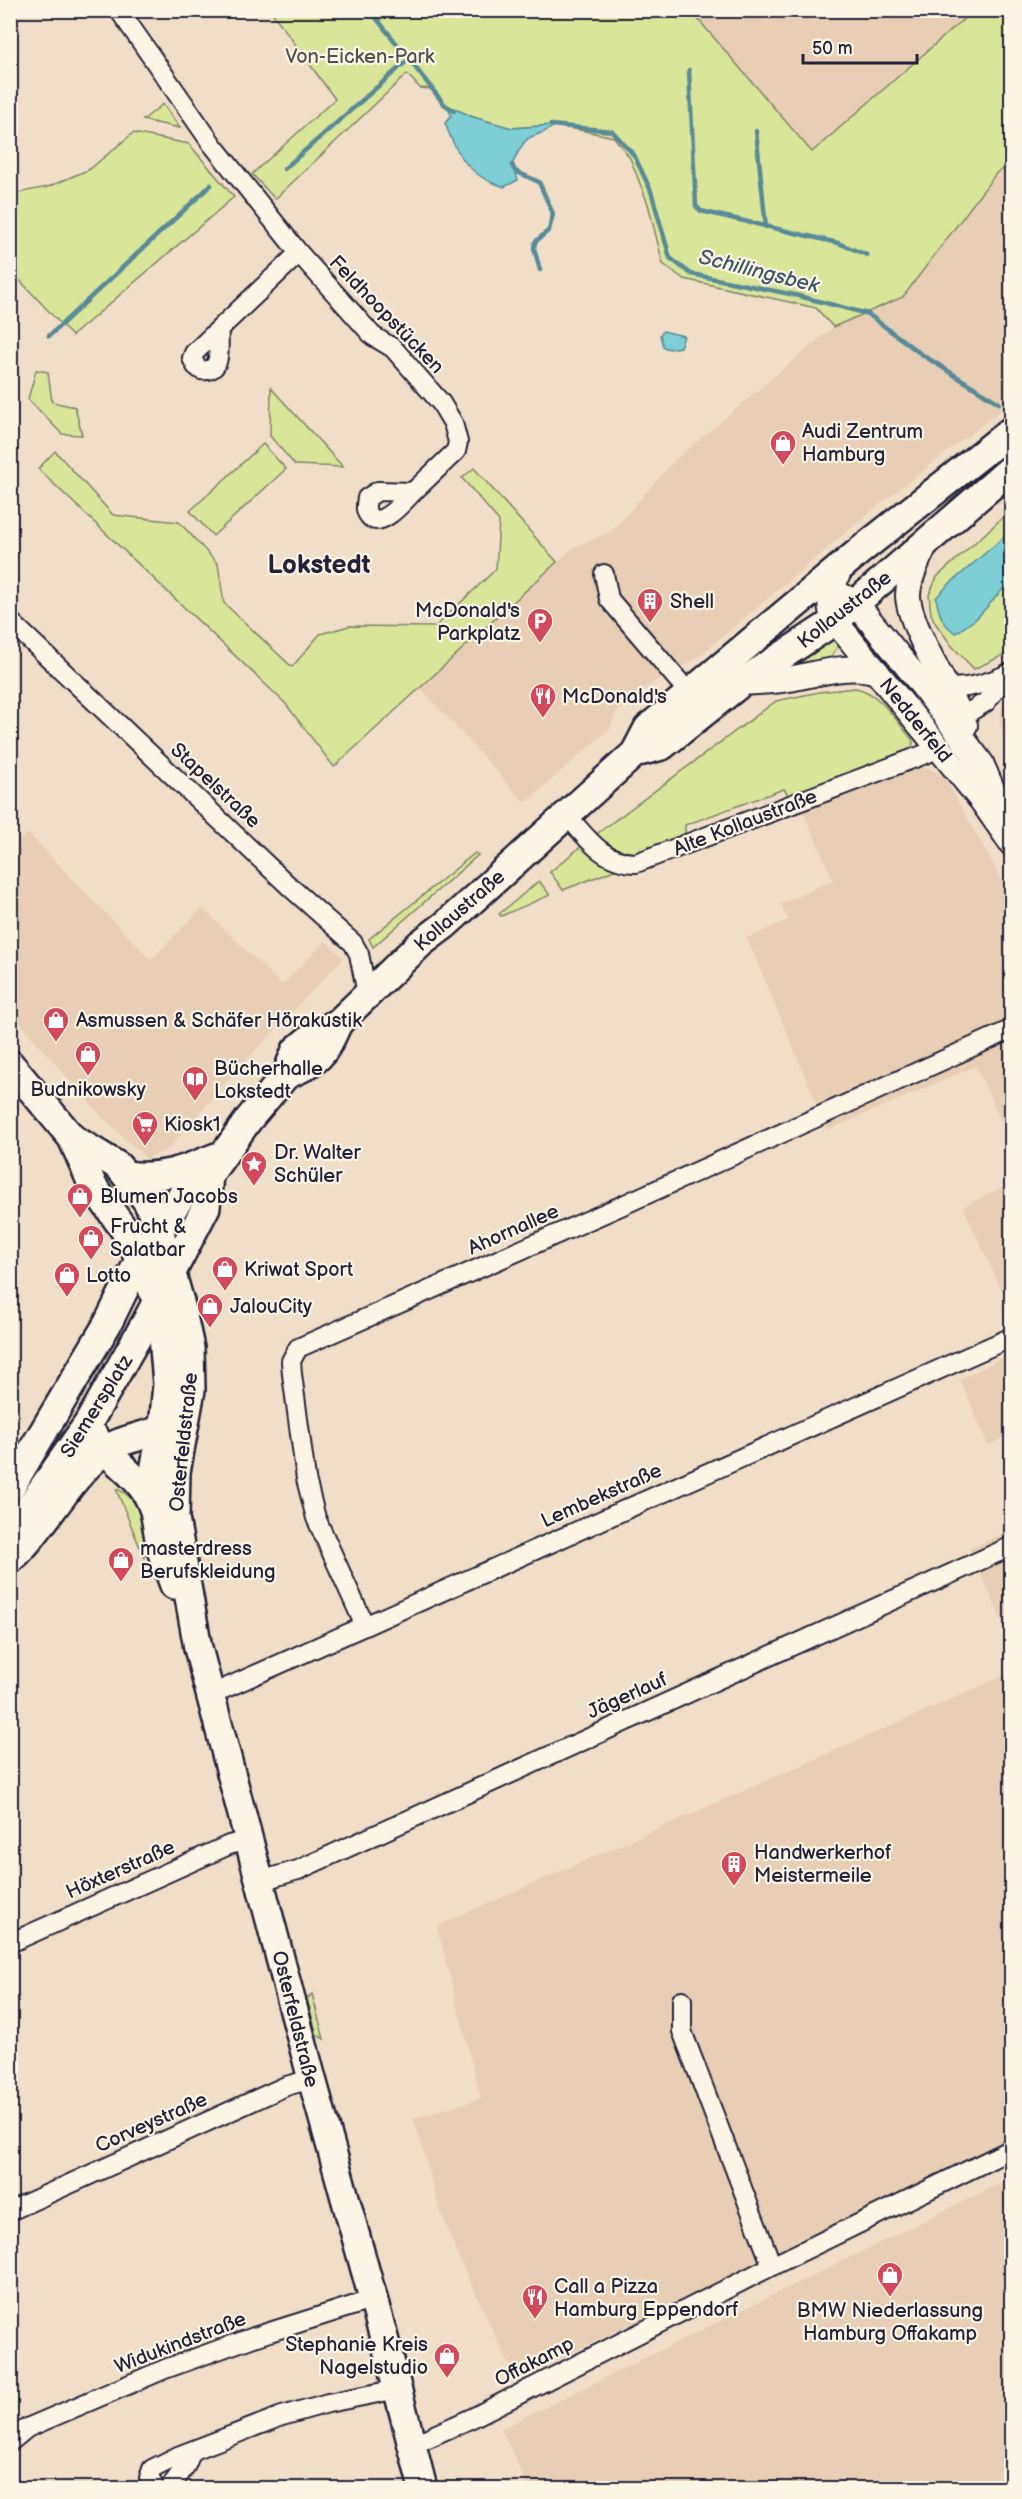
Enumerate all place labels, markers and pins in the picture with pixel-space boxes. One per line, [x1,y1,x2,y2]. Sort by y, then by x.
place label: Audi Zentrum Hamburg [802,420,923,467]
shop icon: Audi Zentrum Hamburg [768,428,798,466]
building icon: Shell [635,586,665,624]
place label: Shell [670,590,714,614]
place label: McDonald's Parkplatz [415,599,520,646]
parking icon: McDonald's Parkplatz [525,606,555,644]
restaurant icon: McDonald's [528,681,558,719]
place label: McDonald's [562,685,667,709]
shop icon: Asmussen & Schäfer Hörakustik [41,1005,71,1043]
place label: Asmussen & Schäfer Hörakustik [76,1009,362,1033]
shop icon: Budnikowsky [73,1039,103,1077]
place label: Bücherhalle Lokstedt [214,1057,323,1104]
library icon: Bücherhalle Lokstedt [180,1064,210,1102]
place label: Budnikowsky [30,1078,146,1102]
supermarket icon: Kiosk1 [130,1109,160,1147]
place label: Kiosk1 [164,1113,220,1137]
place label: Dr. Walter Schüler [274,1141,361,1188]
place icon: Dr. Walter Schüler [239,1149,269,1187]
shop icon: Blumen Jacobs [65,1181,95,1219]
place label: Blumen Jacobs [100,1185,238,1209]
place label: Frucht & Salatbar [110,1215,187,1262]
shop icon: Frucht & Salatbar [76,1223,106,1261]
shop icon: Kriwat Sport [210,1254,240,1292]
place label: Kriwat Sport [244,1258,353,1282]
shop icon: Lotto [52,1260,82,1298]
place label: Lotto [86,1264,131,1288]
shop icon: JalouCity [195,1291,225,1329]
place label: JalouCity [230,1295,312,1319]
place label: masterdress Berufskleidung [140,1537,276,1584]
shop icon: masterdress Berufskleidung [106,1545,136,1583]
place label: Handwerkerhof Meistermeile [754,1841,891,1888]
building icon: Handwerkerhof Meistermeile [719,1849,749,1887]
shop icon: BMW Niederlassung Hamburg Offakamp [875,2260,905,2298]
place label: Call a Pizza Hamburg Eppendorf [554,2275,738,2322]
restaurant icon: Call a Pizza Hamburg Eppendorf [520,2282,550,2320]
place label: BMW Niederlassung Hamburg Offakamp [797,2299,983,2346]
place label: Stephanie Kreis Nagelstudio [285,2333,428,2380]
shop icon: Stephanie Kreis Nagelstudio [432,2341,462,2379]

